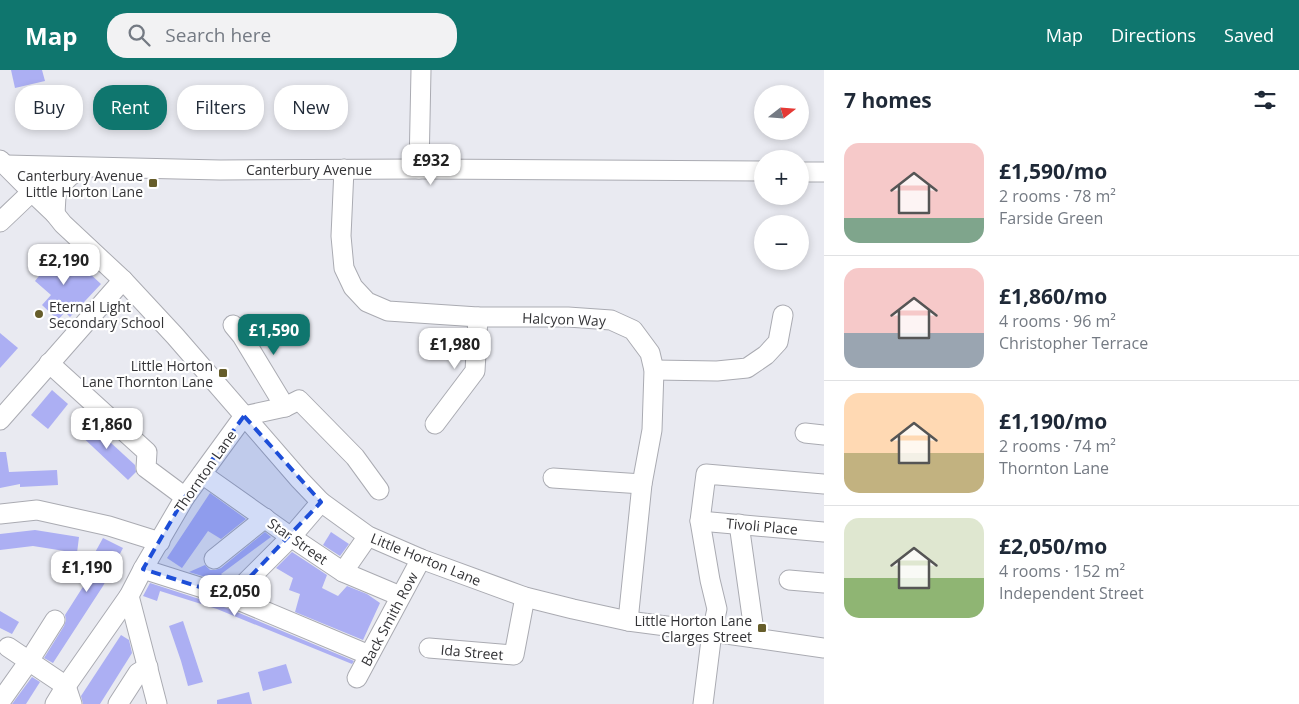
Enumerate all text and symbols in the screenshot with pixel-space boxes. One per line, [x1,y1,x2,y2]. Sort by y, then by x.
search box [107,13,457,58]
text: Map [25,19,77,52]
icon: search [125,21,153,49]
text: Search here [165,22,271,48]
text: Map [1046,23,1083,47]
text: Directions [1111,23,1196,47]
text: Saved [1224,23,1274,47]
chip: Buy [15,85,83,130]
chip: Rent [93,85,167,130]
chip: Filters [177,85,264,130]
chip: New [274,85,348,130]
north arrow [754,85,809,140]
map controls [754,85,809,270]
text: 7 homes [844,86,932,114]
icon: filters [1251,86,1279,114]
pin: £932 [401,144,461,186]
text: £932 [413,149,449,171]
button: + [754,150,809,205]
text: £1,590/mo [999,157,1107,185]
street label: Canterbury Avenue [246,160,372,179]
icon: home [884,163,944,223]
place label: Canterbury Avenue Little Horton Lane [17,166,143,201]
marker: Canterbury Avenue Little Horton Lane [147,177,159,189]
text: 2 rooms · 78 m² [999,185,1116,207]
text: Farside Green [999,207,1103,229]
button: − [754,215,809,270]
pin: £2,190 [23,244,105,286]
text: £2,190 [39,249,89,271]
text: £1,860/mo [999,282,1107,310]
icon: home [884,288,944,348]
place label: Eternal Light Secondary School [49,297,164,332]
marker: Eternal Light Secondary School [33,308,45,320]
street label: Halcyon Way [522,308,607,330]
text: 4 rooms · 96 m² [999,310,1116,332]
pin: £1,590 [233,314,315,356]
text: £1,590 [249,319,299,341]
pin: £1,980 [414,328,496,370]
text: Christopher Terrace [999,332,1148,354]
text: £1,980 [430,333,480,355]
place label: Little Horton Lane Thornton Lane [82,356,213,391]
marker: Little Horton Lane Thornton Lane [217,367,229,379]
text: £1,190/mo [999,407,1107,435]
pin: £1,860 [66,408,148,450]
text: £1,860 [82,413,132,435]
icon: home [884,413,944,473]
street label: Thornton Lane [170,426,240,516]
text: 2 rooms · 74 m² [999,435,1116,457]
text: Thornton Lane [999,457,1109,479]
street label: Star Street [264,513,332,569]
street label: Tivoli Place [725,513,799,539]
street label: Little Horton Lane [368,528,484,590]
text: £2,050/mo [999,532,1107,560]
icon: home [884,538,944,598]
pin: £1,190 [46,550,128,593]
text: £1,190 [62,556,112,578]
text: 4 rooms · 152 m² [999,560,1125,582]
street label: Back Smith Row [356,569,422,669]
pin: £2,050 [194,574,276,617]
text: £2,050 [210,580,260,602]
text: Independent Street [999,582,1144,604]
place label: Little Horton Lane Clarges Street [635,611,752,646]
marker: Little Horton Lane Clarges Street [756,622,768,634]
street label: Ida Street [440,640,504,664]

